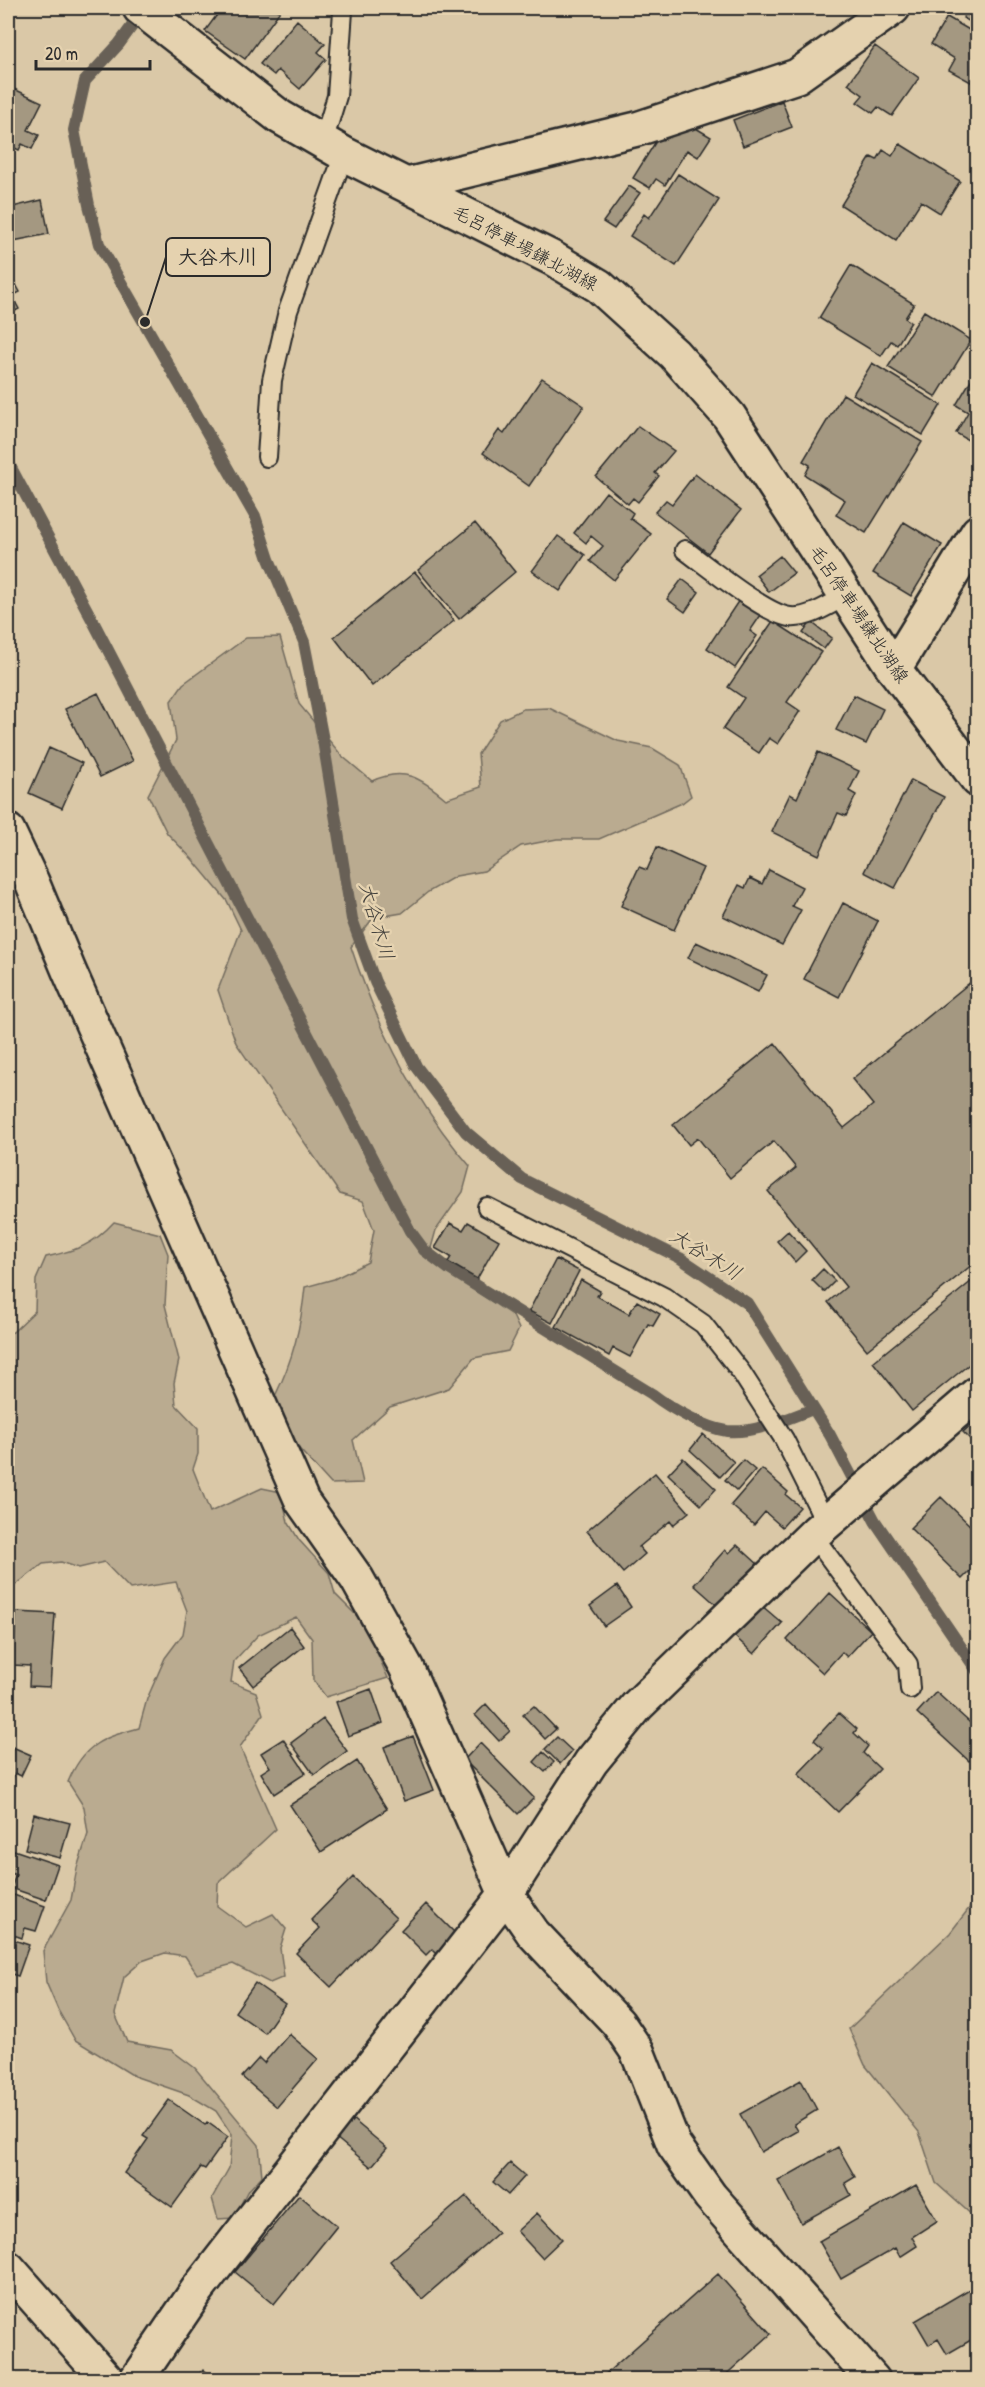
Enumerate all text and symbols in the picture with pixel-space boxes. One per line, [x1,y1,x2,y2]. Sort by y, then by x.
scale bar [36,33,150,71]
text: 20 m [45,41,78,66]
street label: 毛呂停車場鎌北湖線 [448,198,603,297]
callout: 大谷木川 [166,238,270,276]
text: 大谷木川 [178,243,258,270]
street label: 毛呂停車場鎌北湖線 [804,540,915,688]
water label: 大谷木川 [353,879,401,963]
water label: 大谷木川 [665,1221,747,1286]

